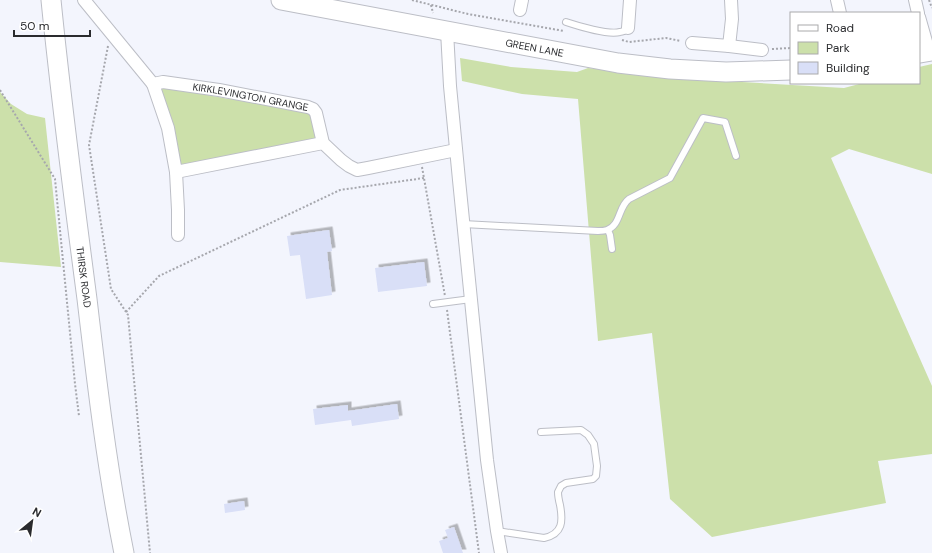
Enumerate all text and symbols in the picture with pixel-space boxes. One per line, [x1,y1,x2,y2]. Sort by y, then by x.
scale bar [14,12,90,38]
legend [790,12,920,84]
text: 50 m [20,18,49,34]
text: Road [826,20,854,36]
street label: GREEN LANE [504,36,565,59]
text: Park [826,40,850,56]
text: Building [826,60,870,76]
street label: KIRKLEVINGTON GRANGE [192,80,310,114]
street label: THIRSK ROAD [74,246,94,309]
north arrow [12,501,52,541]
text: N [30,504,44,520]

